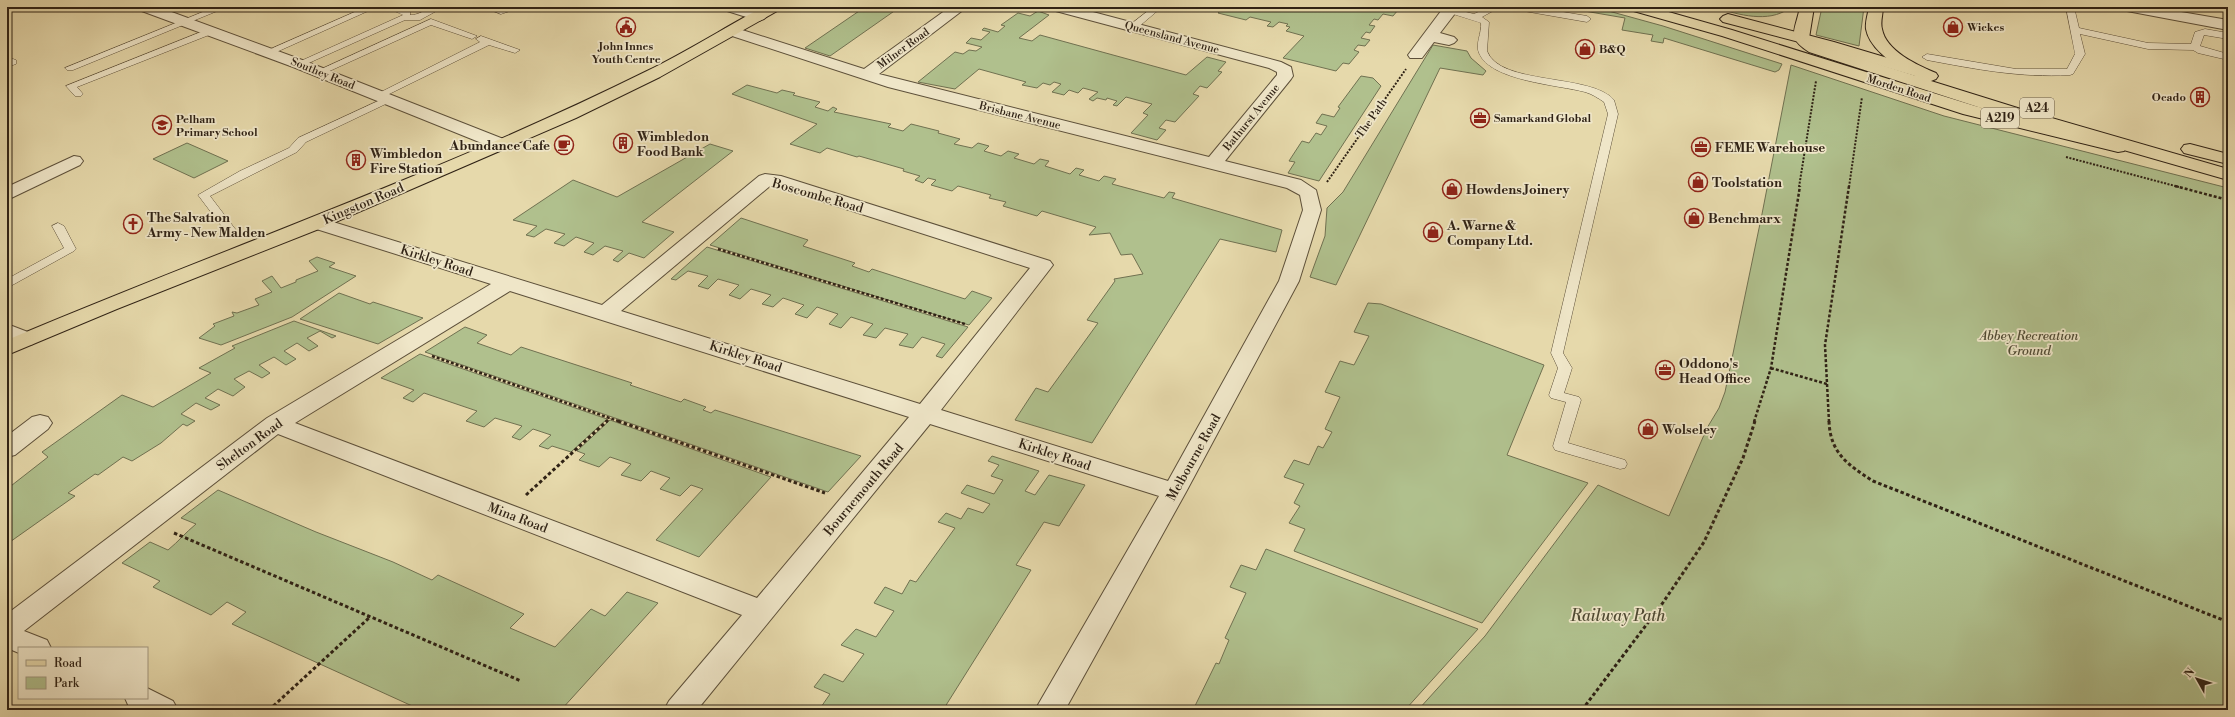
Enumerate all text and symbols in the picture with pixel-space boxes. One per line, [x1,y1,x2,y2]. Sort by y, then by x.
public building icon: John Innes Youth Centre [615,16,637,38]
shop icon: Wickes [1942,16,1964,38]
street label: Queensland Avenue [1123,19,1221,57]
place label: Wickes [1966,21,2004,35]
street label: Milner Road [875,25,933,72]
shop icon: B&Q [1574,38,1596,60]
place label: John Innes Youth Centre [591,40,661,67]
place label: B&Q [1599,43,1626,57]
street label: Southey Road [288,55,357,93]
street label: Morden Road [1865,72,1933,106]
street label: Bathurst Avenue [1220,81,1283,155]
building icon: Ocado [2189,86,2211,108]
place label: Ocado [2152,91,2186,105]
street label: The Path [1353,96,1391,141]
road number: A24 [2020,98,2054,118]
street label: Brisbane Avenue [977,99,1062,133]
office icon: Samarkand Global [1469,107,1491,129]
road number: A219 [1981,108,2019,128]
place label: Samarkand Global [1494,112,1591,126]
place label: Pelham Primary School [176,113,258,140]
school or university icon: Pelham Primary School [151,114,173,136]
place label: Wimbledon Food Bank [636,129,709,160]
building icon: Wimbledon Food Bank [612,132,634,154]
cafe icon: Abundance Cafe [553,134,575,156]
office icon: FEME Warehouse [1690,136,1712,158]
place label: Abundance Cafe [448,138,550,154]
place label: FEME Warehouse [1715,140,1825,156]
place label: Wimbledon Fire Station [369,146,442,177]
building icon: Wimbledon Fire Station [345,149,367,171]
shop icon: Toolstation [1687,171,1709,193]
street label: Boscombe Road [769,175,866,217]
place label: Toolstation [1712,175,1782,191]
shop icon: Howdens Joinery [1441,178,1463,200]
street label: Kingston Road [321,179,407,228]
place label: Howdens Joinery [1466,182,1570,198]
shop icon: Benchmarx [1683,207,1705,229]
place label: The Salvation Army - New Malden [146,210,265,241]
place label: Benchmarx [1708,211,1781,227]
church icon: The Salvation Army - New Malden [122,213,144,235]
place label: A. Warne & Company Ltd. [1446,218,1533,249]
shop icon: A. Warne & Company Ltd. [1422,221,1444,243]
street label: Kirkley Road [398,242,476,280]
park label: Abbey Recreation Ground [1978,328,2079,359]
street label: Kirkley Road [707,338,785,376]
place label: Oddono's Head Office [1679,356,1751,387]
office icon: Oddono's Head Office [1654,359,1676,381]
street label: Melbourne Road [1163,411,1225,504]
street label: Shelton Road [213,415,286,474]
shop icon: Wolseley [1637,418,1659,440]
place label: Wolseley [1661,422,1717,438]
street label: Kirkley Road [1016,436,1094,474]
street label: Bournemouth Road [820,440,907,540]
street label: Mina Road [485,499,550,537]
park label: Railway Path [1570,606,1666,626]
legend [18,647,148,699]
text: Road [54,656,82,671]
north arrow [2177,659,2217,699]
text: N [2182,665,2198,681]
text: Park [54,676,80,691]

